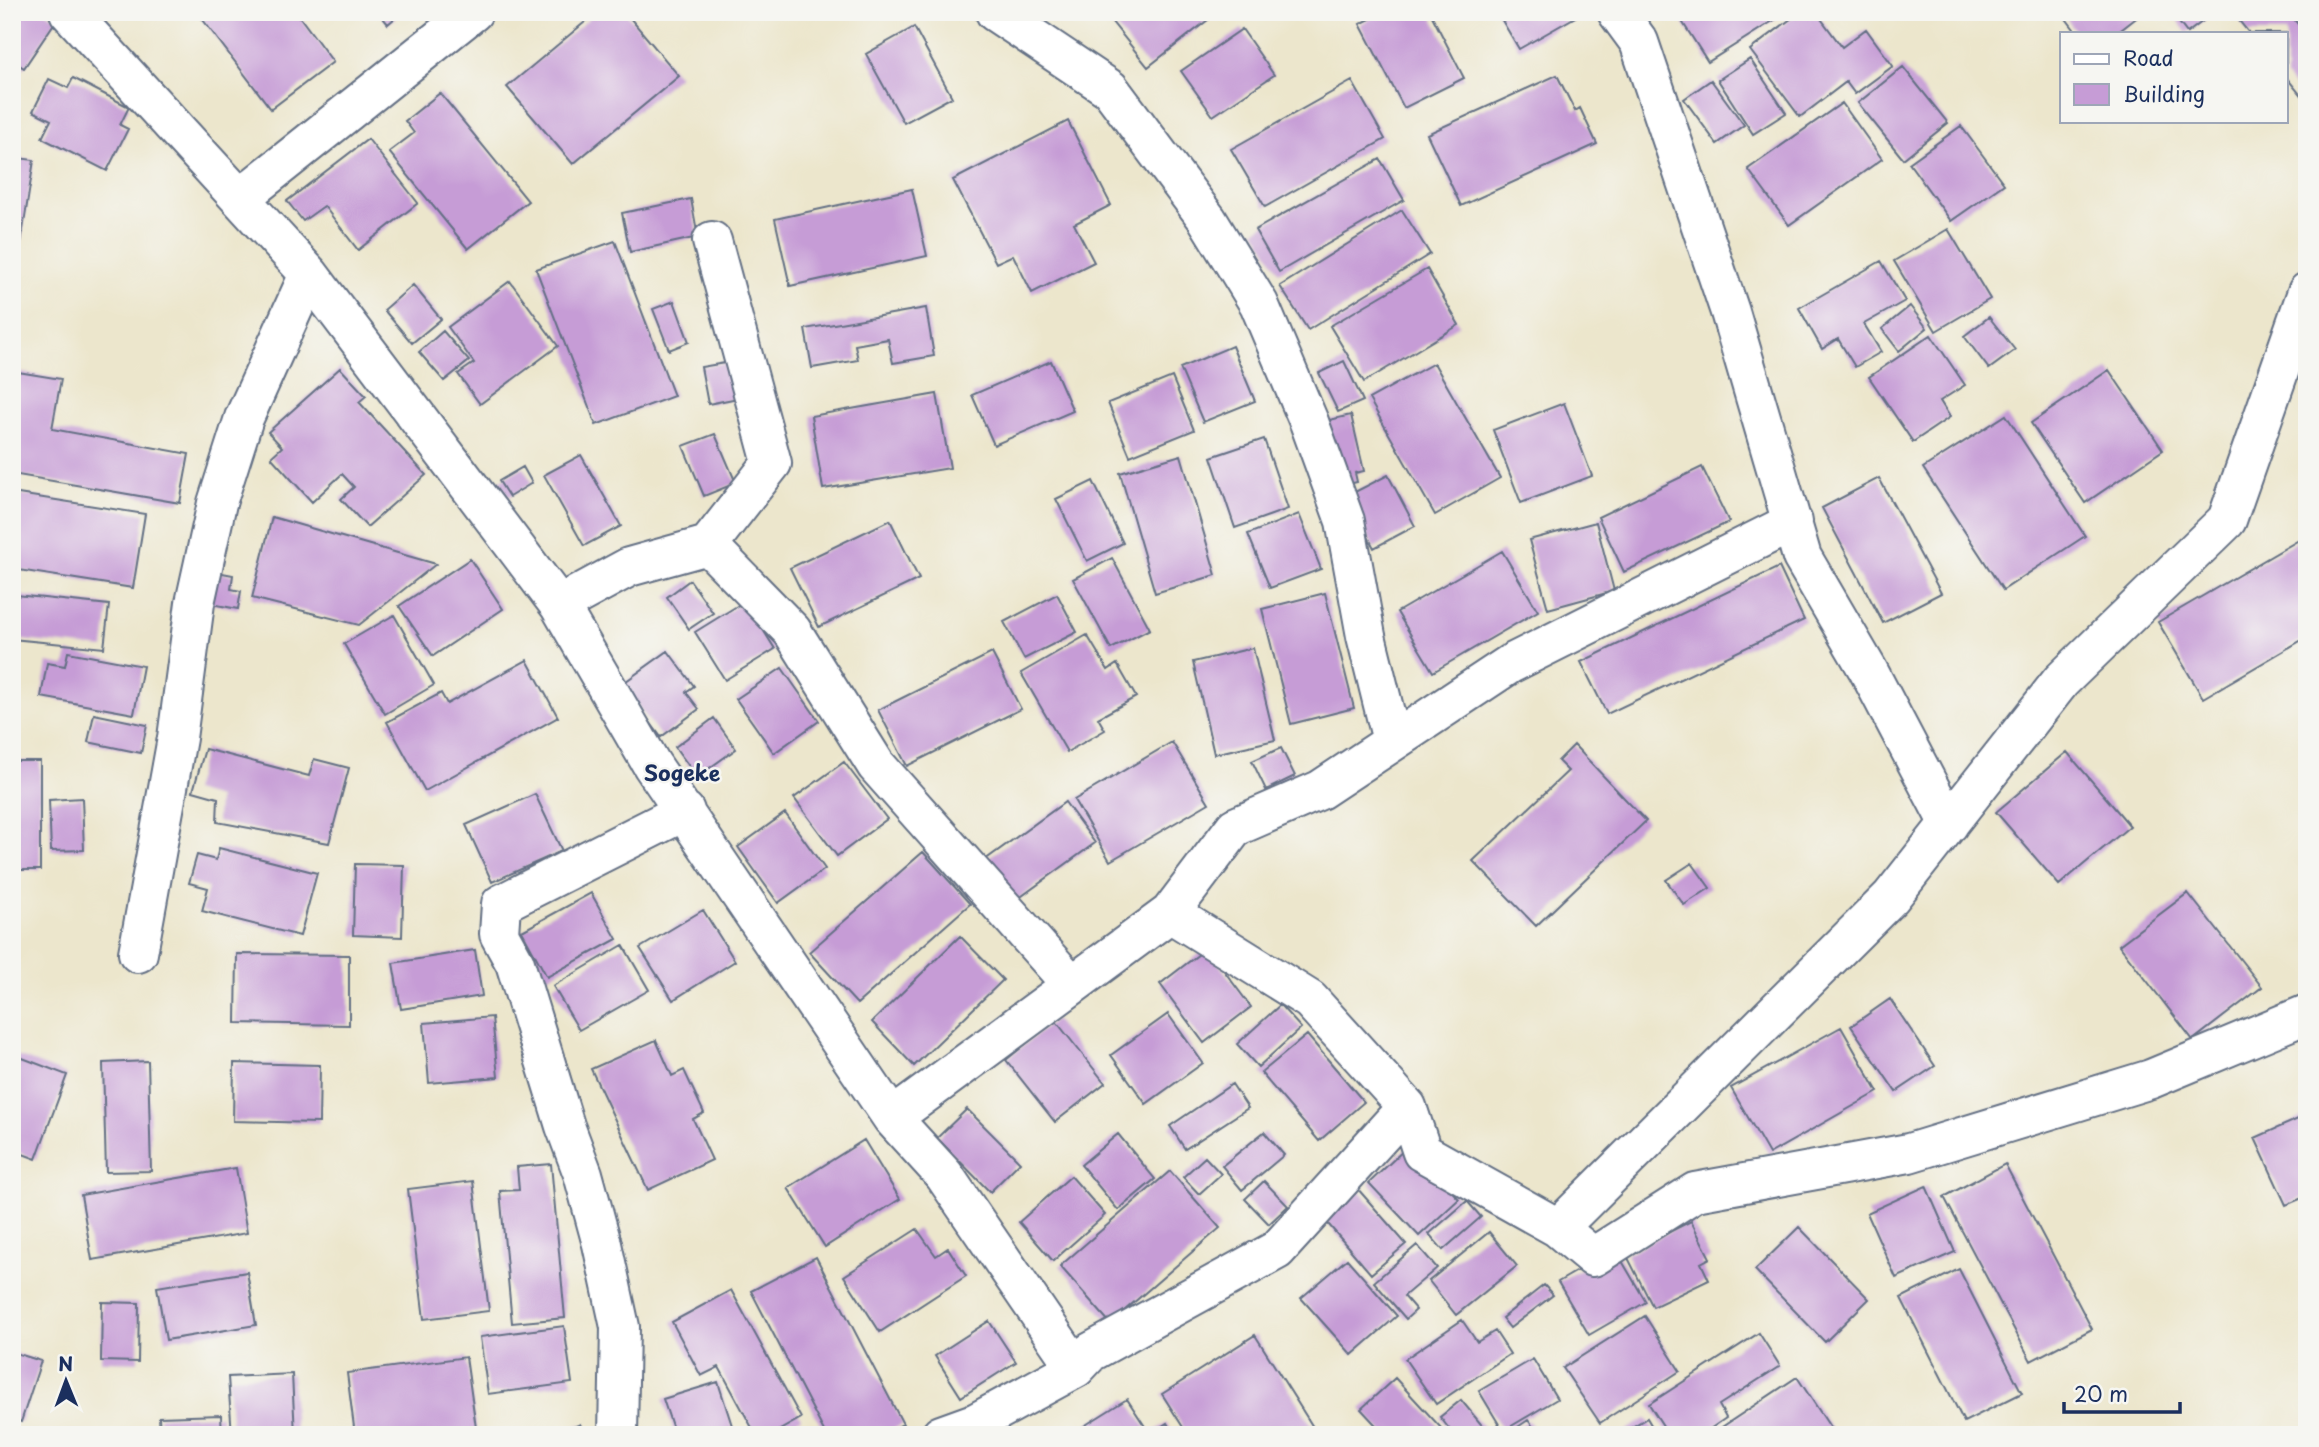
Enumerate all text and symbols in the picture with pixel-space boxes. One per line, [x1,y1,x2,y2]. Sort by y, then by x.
legend [2060,32,2288,122]
text: Road [2123,41,2174,73]
text: Building [2123,77,2205,109]
district label: Sogeke [644,756,720,788]
north arrow [32,1346,102,1416]
text: N [58,1349,73,1377]
scale bar [2064,1370,2179,1414]
text: 20 m [2074,1377,2128,1409]

